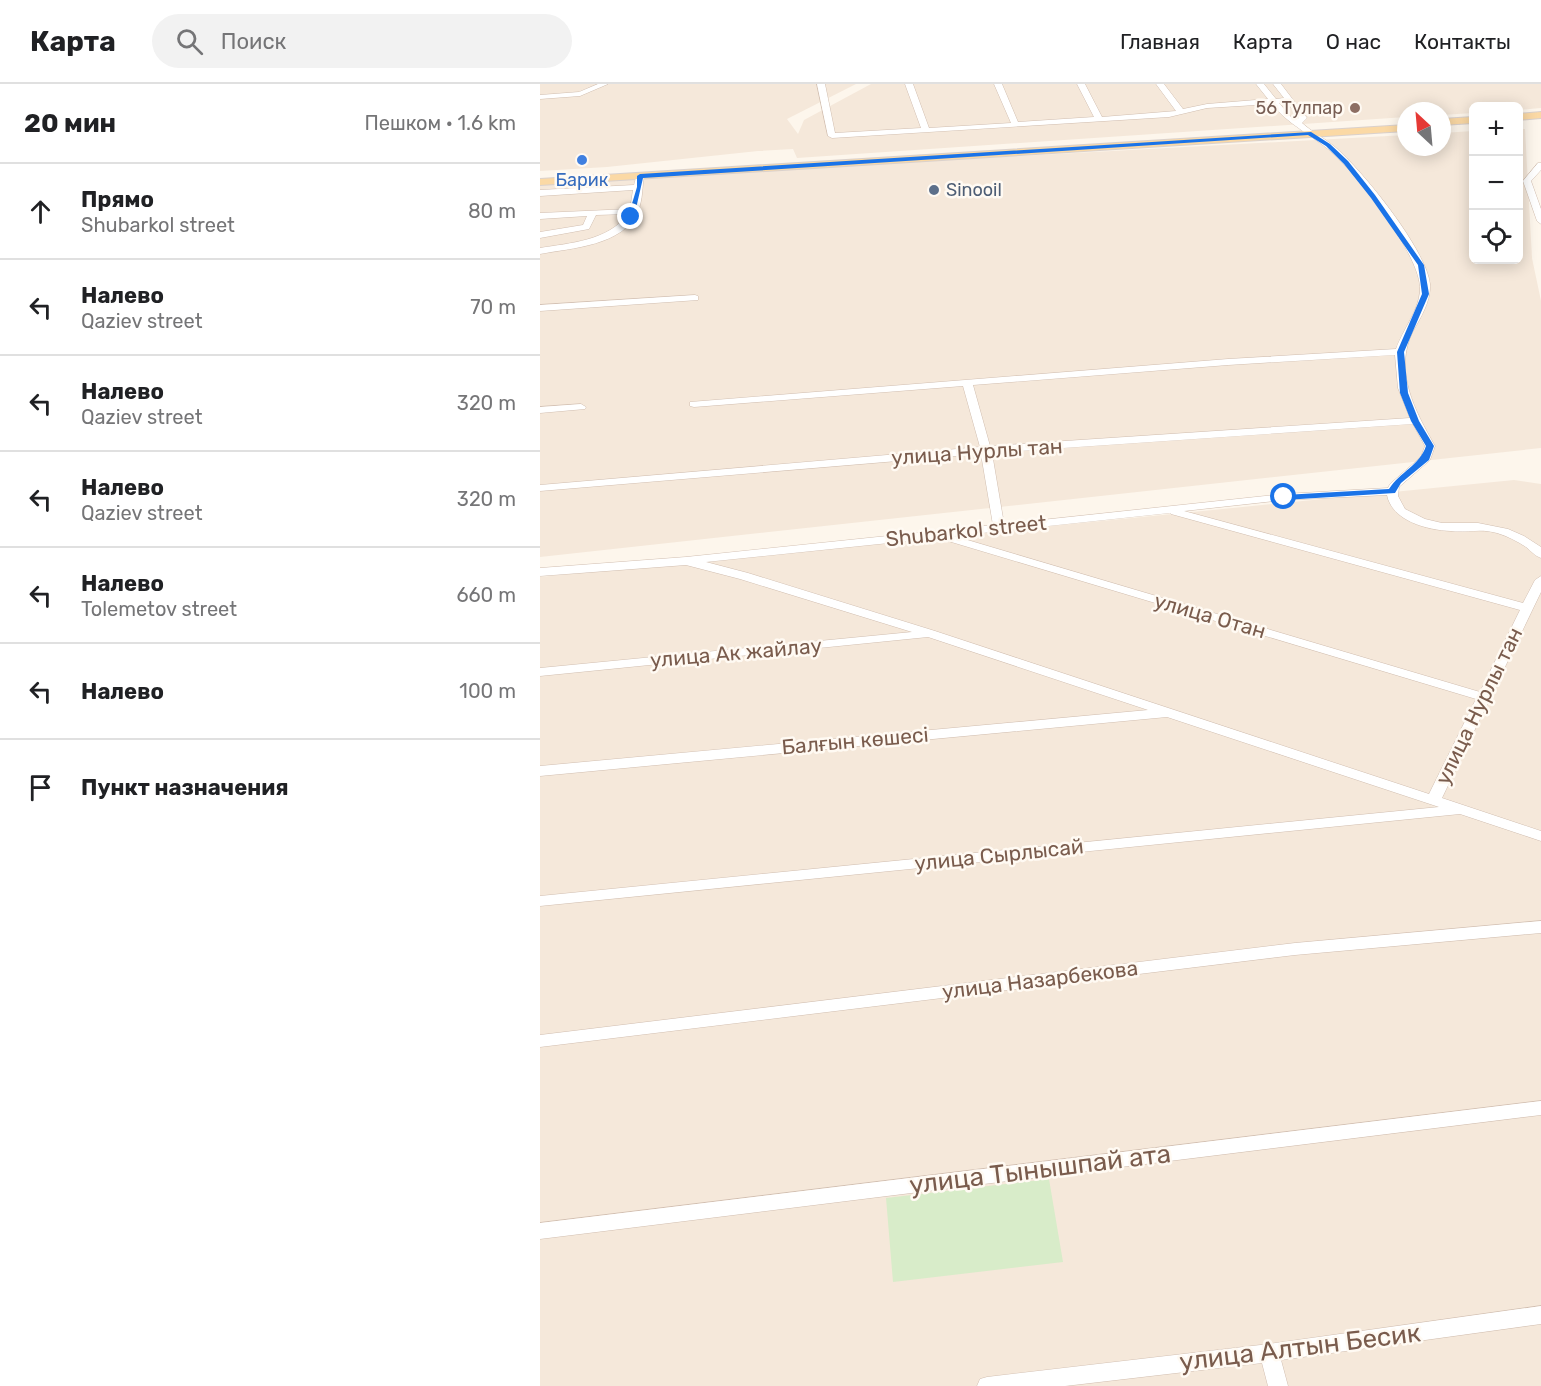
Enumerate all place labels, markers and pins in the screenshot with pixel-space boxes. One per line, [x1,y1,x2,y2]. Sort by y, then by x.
place label: 56 Тулпар [1256,97,1343,119]
marker: 56 Тулпар [1348,101,1362,115]
marker: Барик [575,153,589,167]
place label: Барик [556,169,609,191]
place label: Sinooil [946,179,1002,201]
marker: Sinooil [927,183,941,197]

